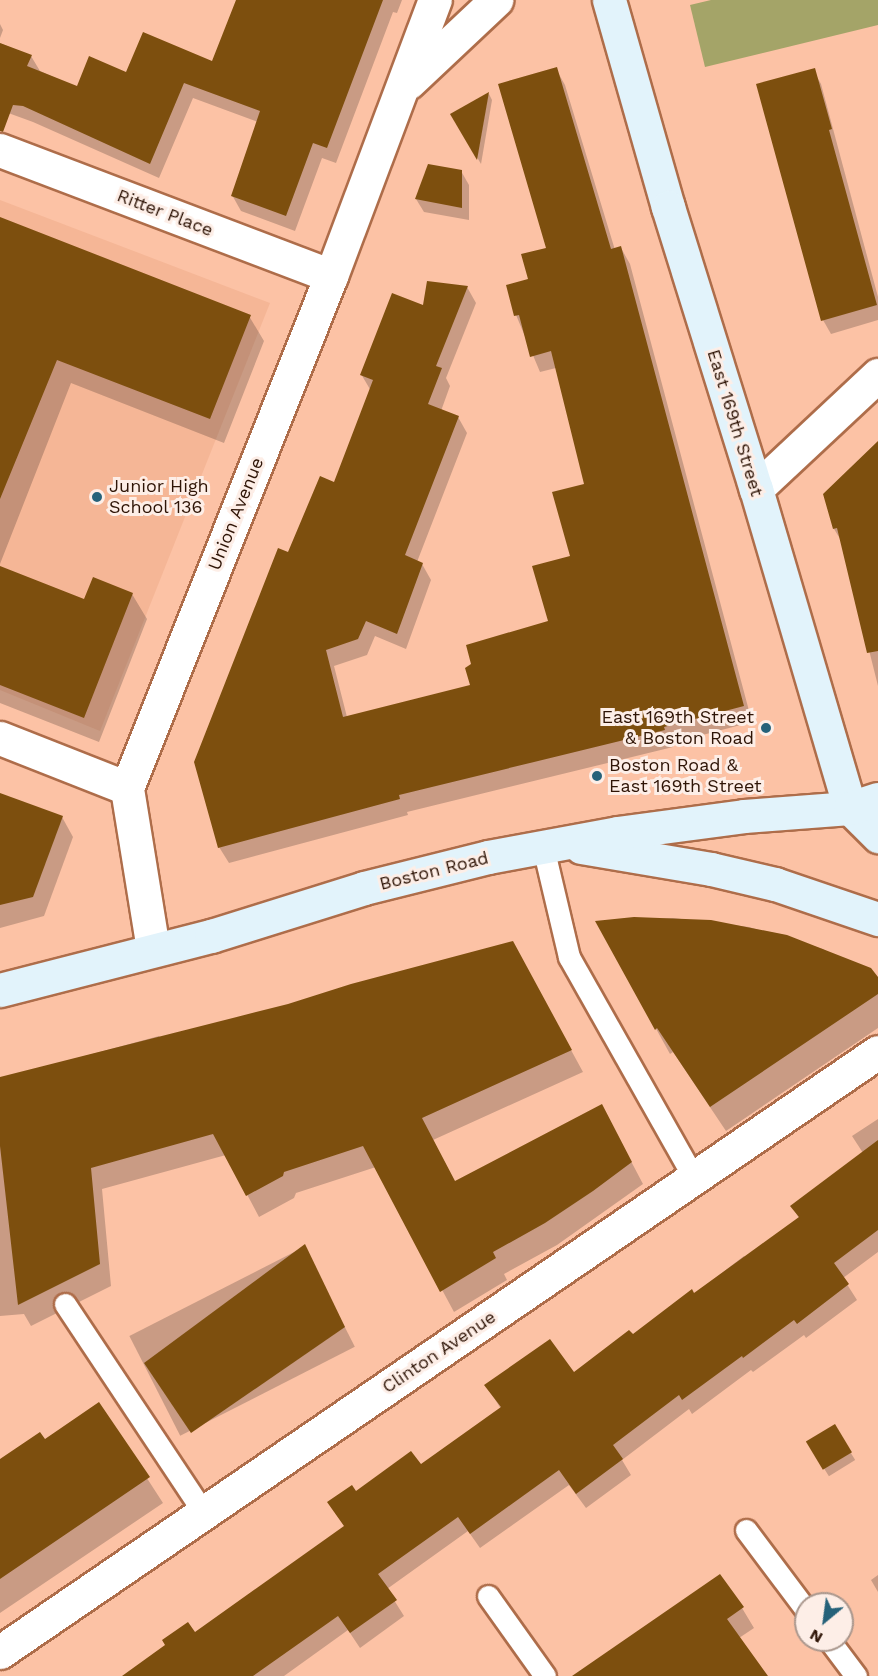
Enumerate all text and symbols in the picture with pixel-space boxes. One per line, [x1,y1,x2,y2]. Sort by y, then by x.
street label: Ritter Place [114,185,216,241]
street label: East 169th Street [702,347,768,499]
street label: Union Avenue [203,454,269,574]
place label: Junior High School 136 [109,476,209,518]
marker: Junior High School 136 [90,490,104,504]
place label: East 169th Street & Boston Road [601,707,754,750]
marker: East 169th Street & Boston Road [759,721,773,735]
place label: Boston Road & East 169th Street [609,755,762,798]
marker: Boston Road & East 169th Street [590,769,604,783]
street label: Boston Road [377,847,491,895]
street label: Clinton Avenue [378,1306,500,1398]
north arrow [794,1592,854,1652]
text: N [806,1625,826,1648]

